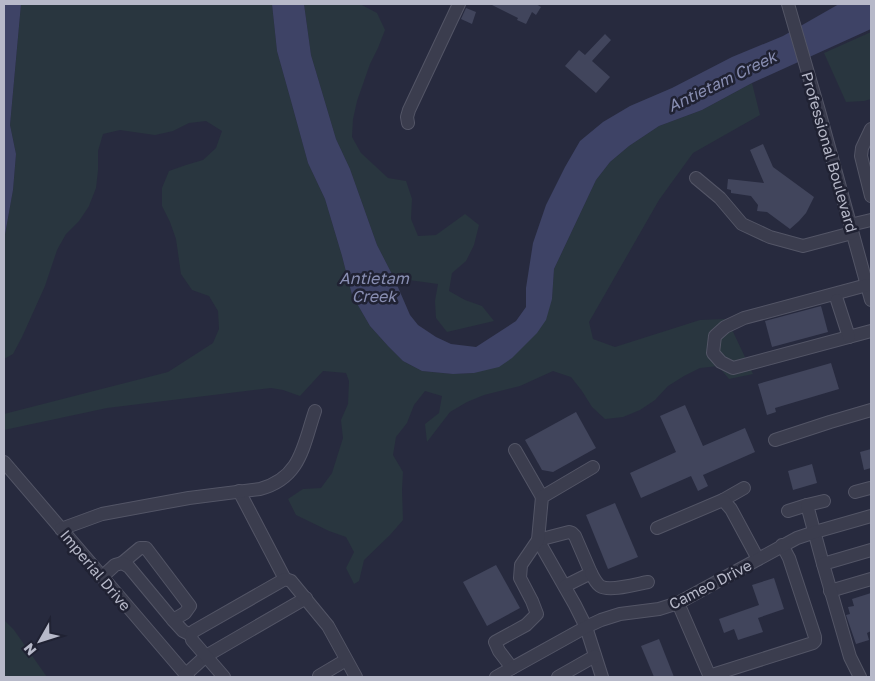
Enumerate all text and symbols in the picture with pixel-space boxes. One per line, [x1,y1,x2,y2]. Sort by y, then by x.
water label: Antietam Creek [664,45,781,116]
street label: Professional Boulevard [798,70,862,234]
water label: Antietam Creek [339,268,410,306]
street label: Imperial Drive [57,526,135,614]
street label: Cameo Drive [666,555,755,613]
north arrow [15,616,65,666]
text: N [20,640,39,659]

